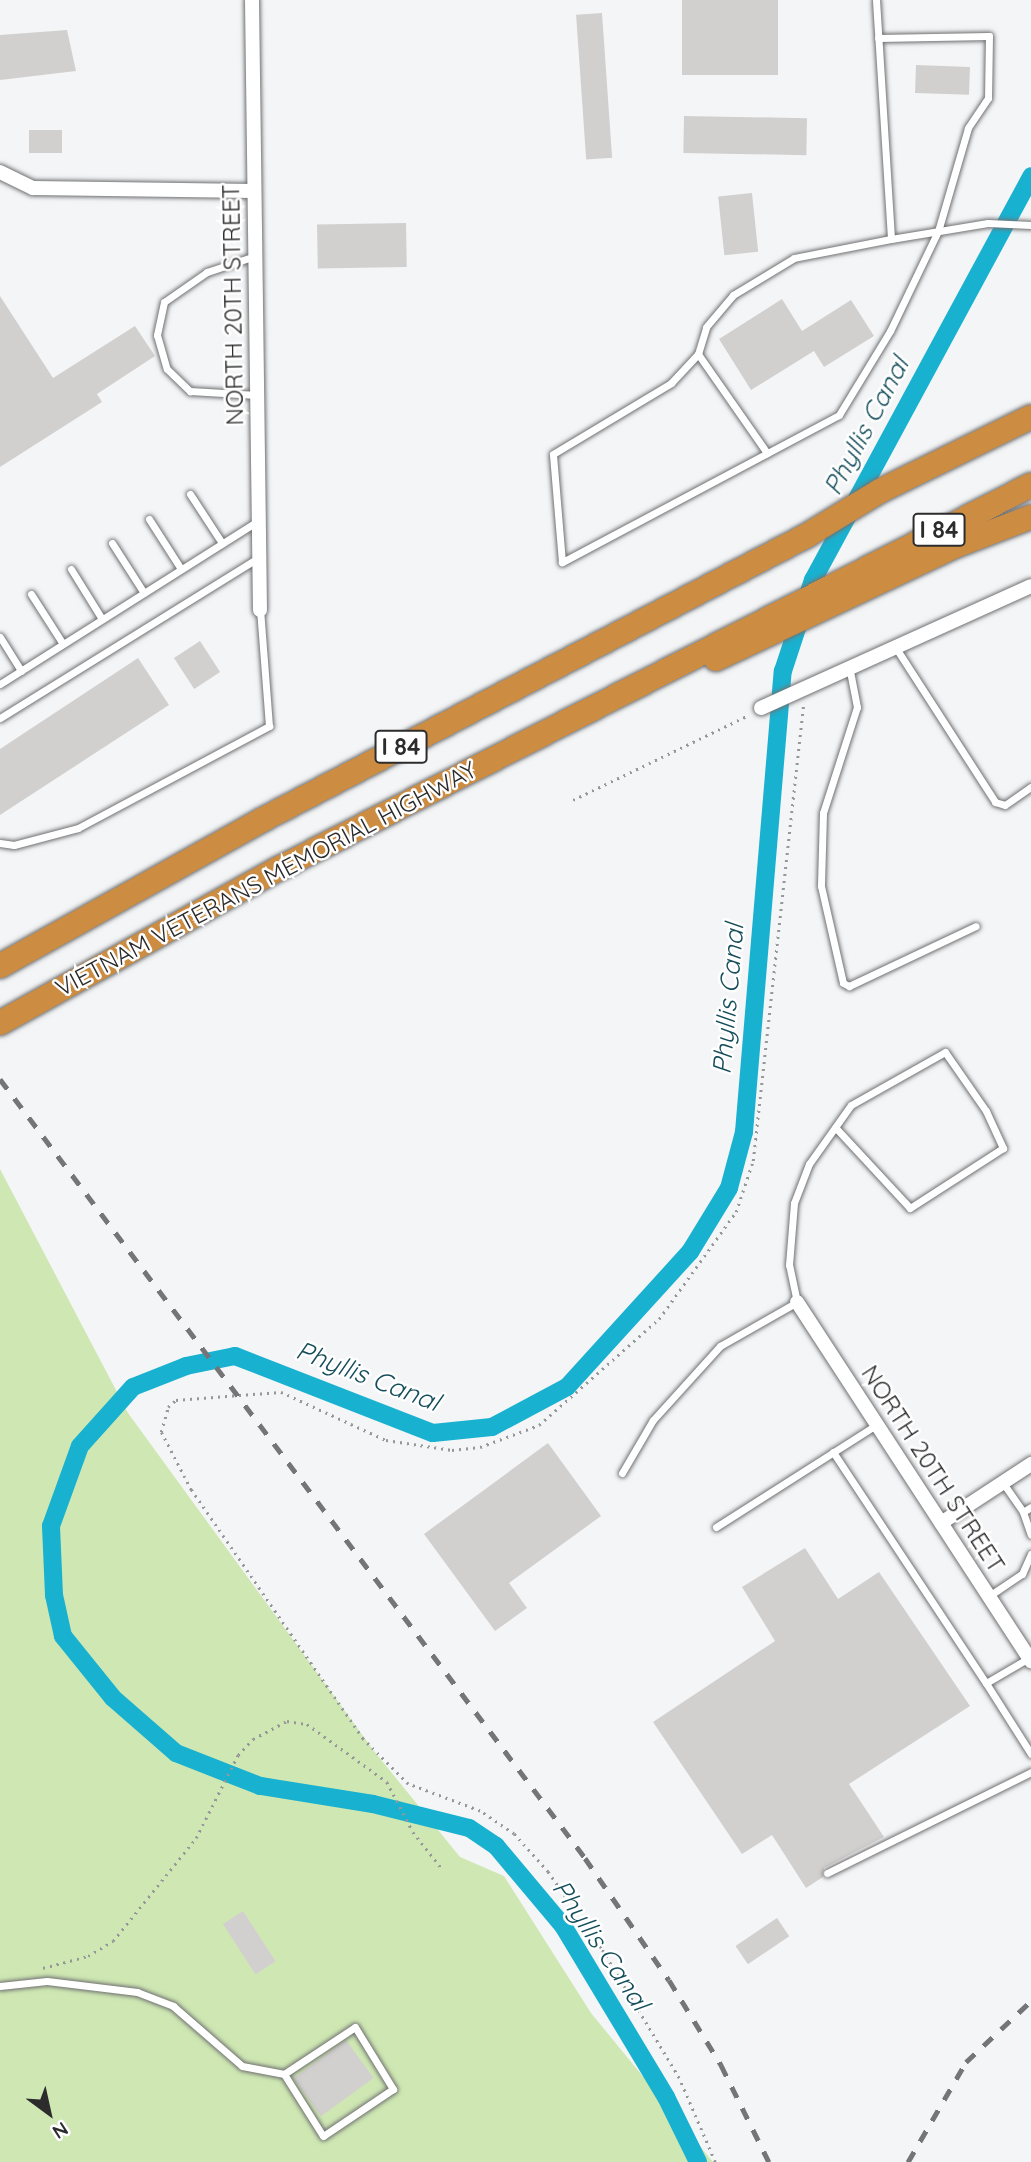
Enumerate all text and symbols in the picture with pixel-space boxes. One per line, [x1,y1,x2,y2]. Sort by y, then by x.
street label: NORTH 20TH STREET [216,184,250,426]
water label: Phyllis Canal [817,352,915,500]
road number: I 84 [911,510,967,550]
road number: I 84 [373,727,429,766]
street label: VIETNAM VETERANS MEMORIAL HIGHWAY [51,755,481,1003]
water label: Phyllis Canal [706,922,750,1076]
water label: Phyllis Canal [292,1334,444,1418]
street label: NORTH 20TH STREET [855,1360,1011,1578]
water label: Phyllis Canal [546,1874,656,2016]
north arrow [14,2078,84,2148]
text: N [48,2117,73,2144]

